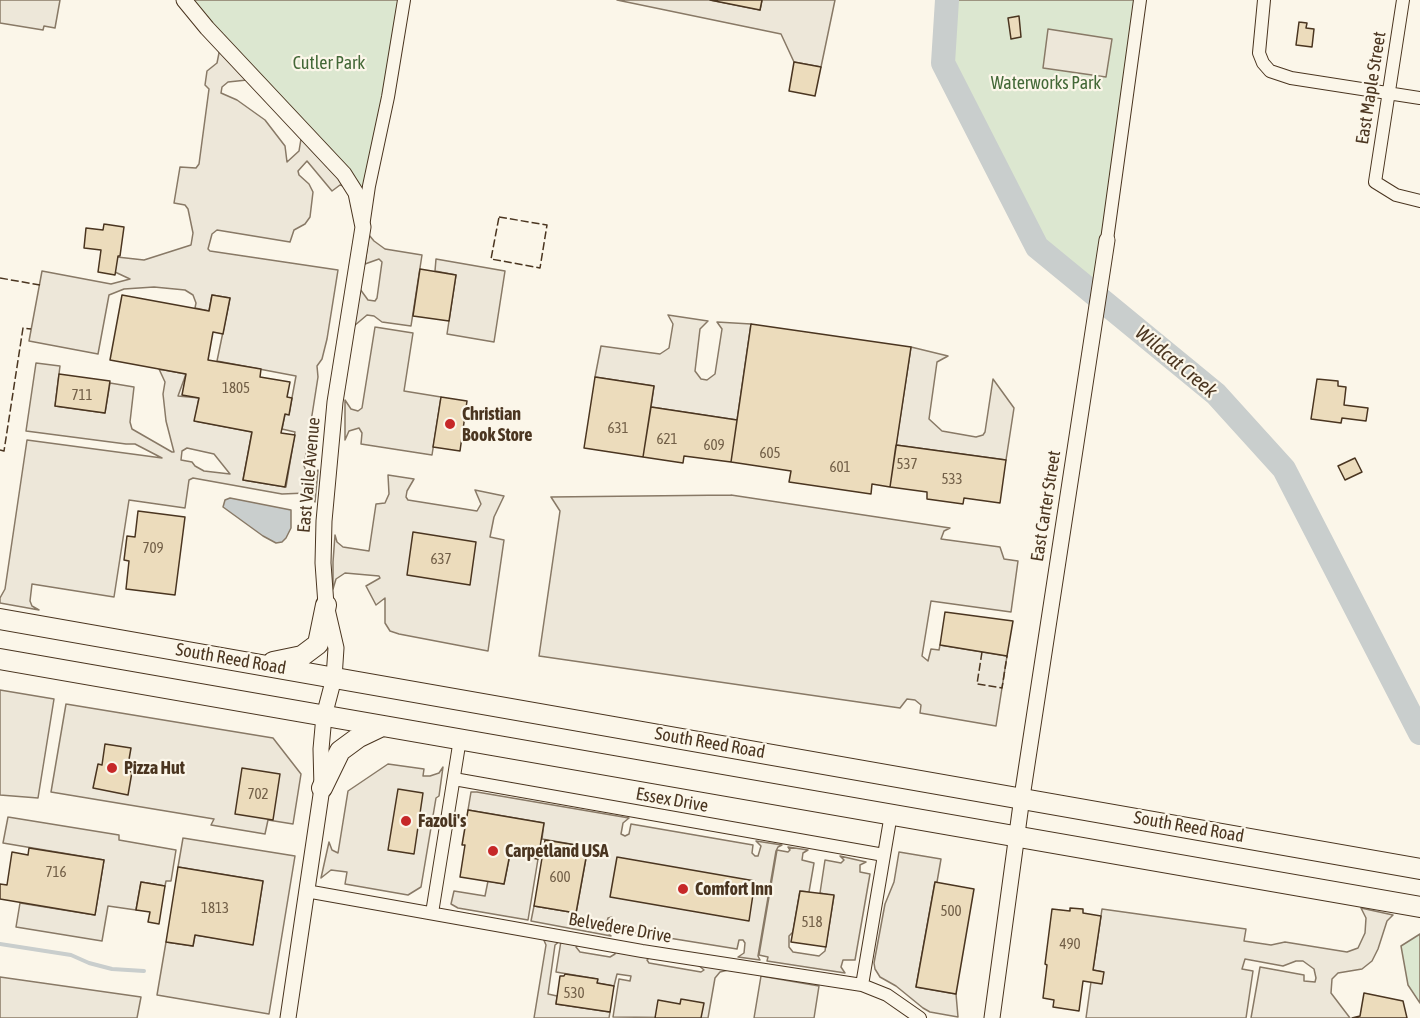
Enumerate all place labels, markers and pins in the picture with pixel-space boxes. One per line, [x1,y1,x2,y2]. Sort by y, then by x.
place label: Christian Book Store [462,403,532,446]
marker: Christian Book Store [443,417,457,431]
place label: Pizza Hut [124,757,185,779]
marker: Pizza Hut [105,761,119,775]
place label: Fazoli's [418,810,466,832]
marker: Fazoli's [399,814,413,828]
place label: Carpetland USA [505,840,609,862]
marker: Carpetland USA [486,844,500,858]
place label: Comfort Inn [695,878,773,900]
marker: Comfort Inn [676,882,690,896]

